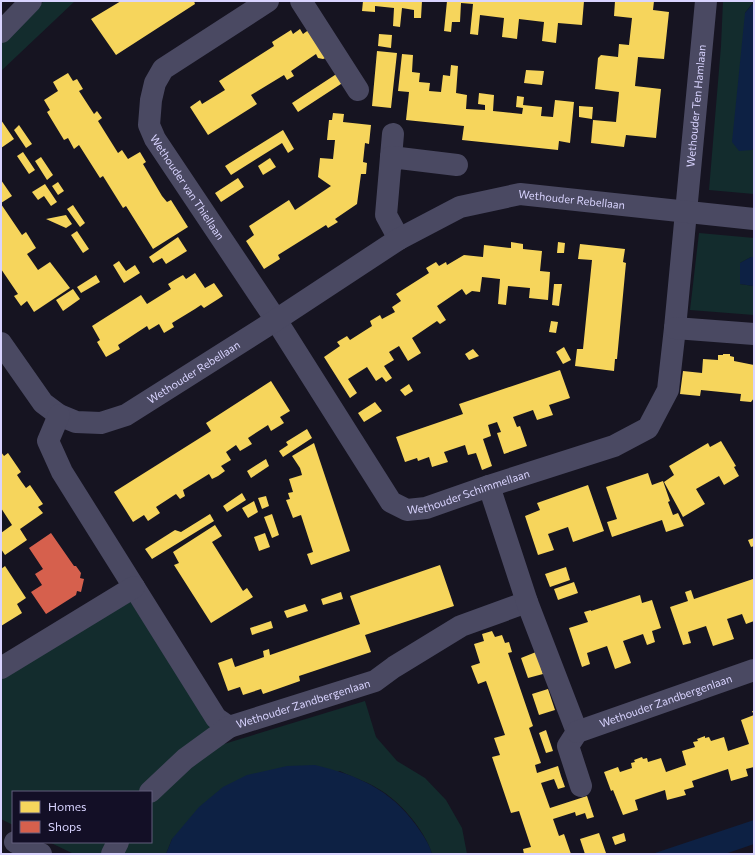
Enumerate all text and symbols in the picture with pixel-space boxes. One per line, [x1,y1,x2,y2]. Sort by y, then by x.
street label: Wethouder Ten Hamlaan [683,44,708,168]
street label: Wethouder van Thiellaan [148,132,227,242]
street label: Wethouder Rebellaan [518,187,626,211]
street label: Wethouder Rebellaan [145,338,242,406]
street label: Wethouder Schimmellaan [406,466,531,516]
street label: Wethouder Zandbergenlaan [598,671,734,730]
street label: Wethouder Zandbergenlaan [234,676,372,730]
legend [12,791,152,843]
text: Homes [48,799,86,813]
text: Shops [48,819,82,833]

